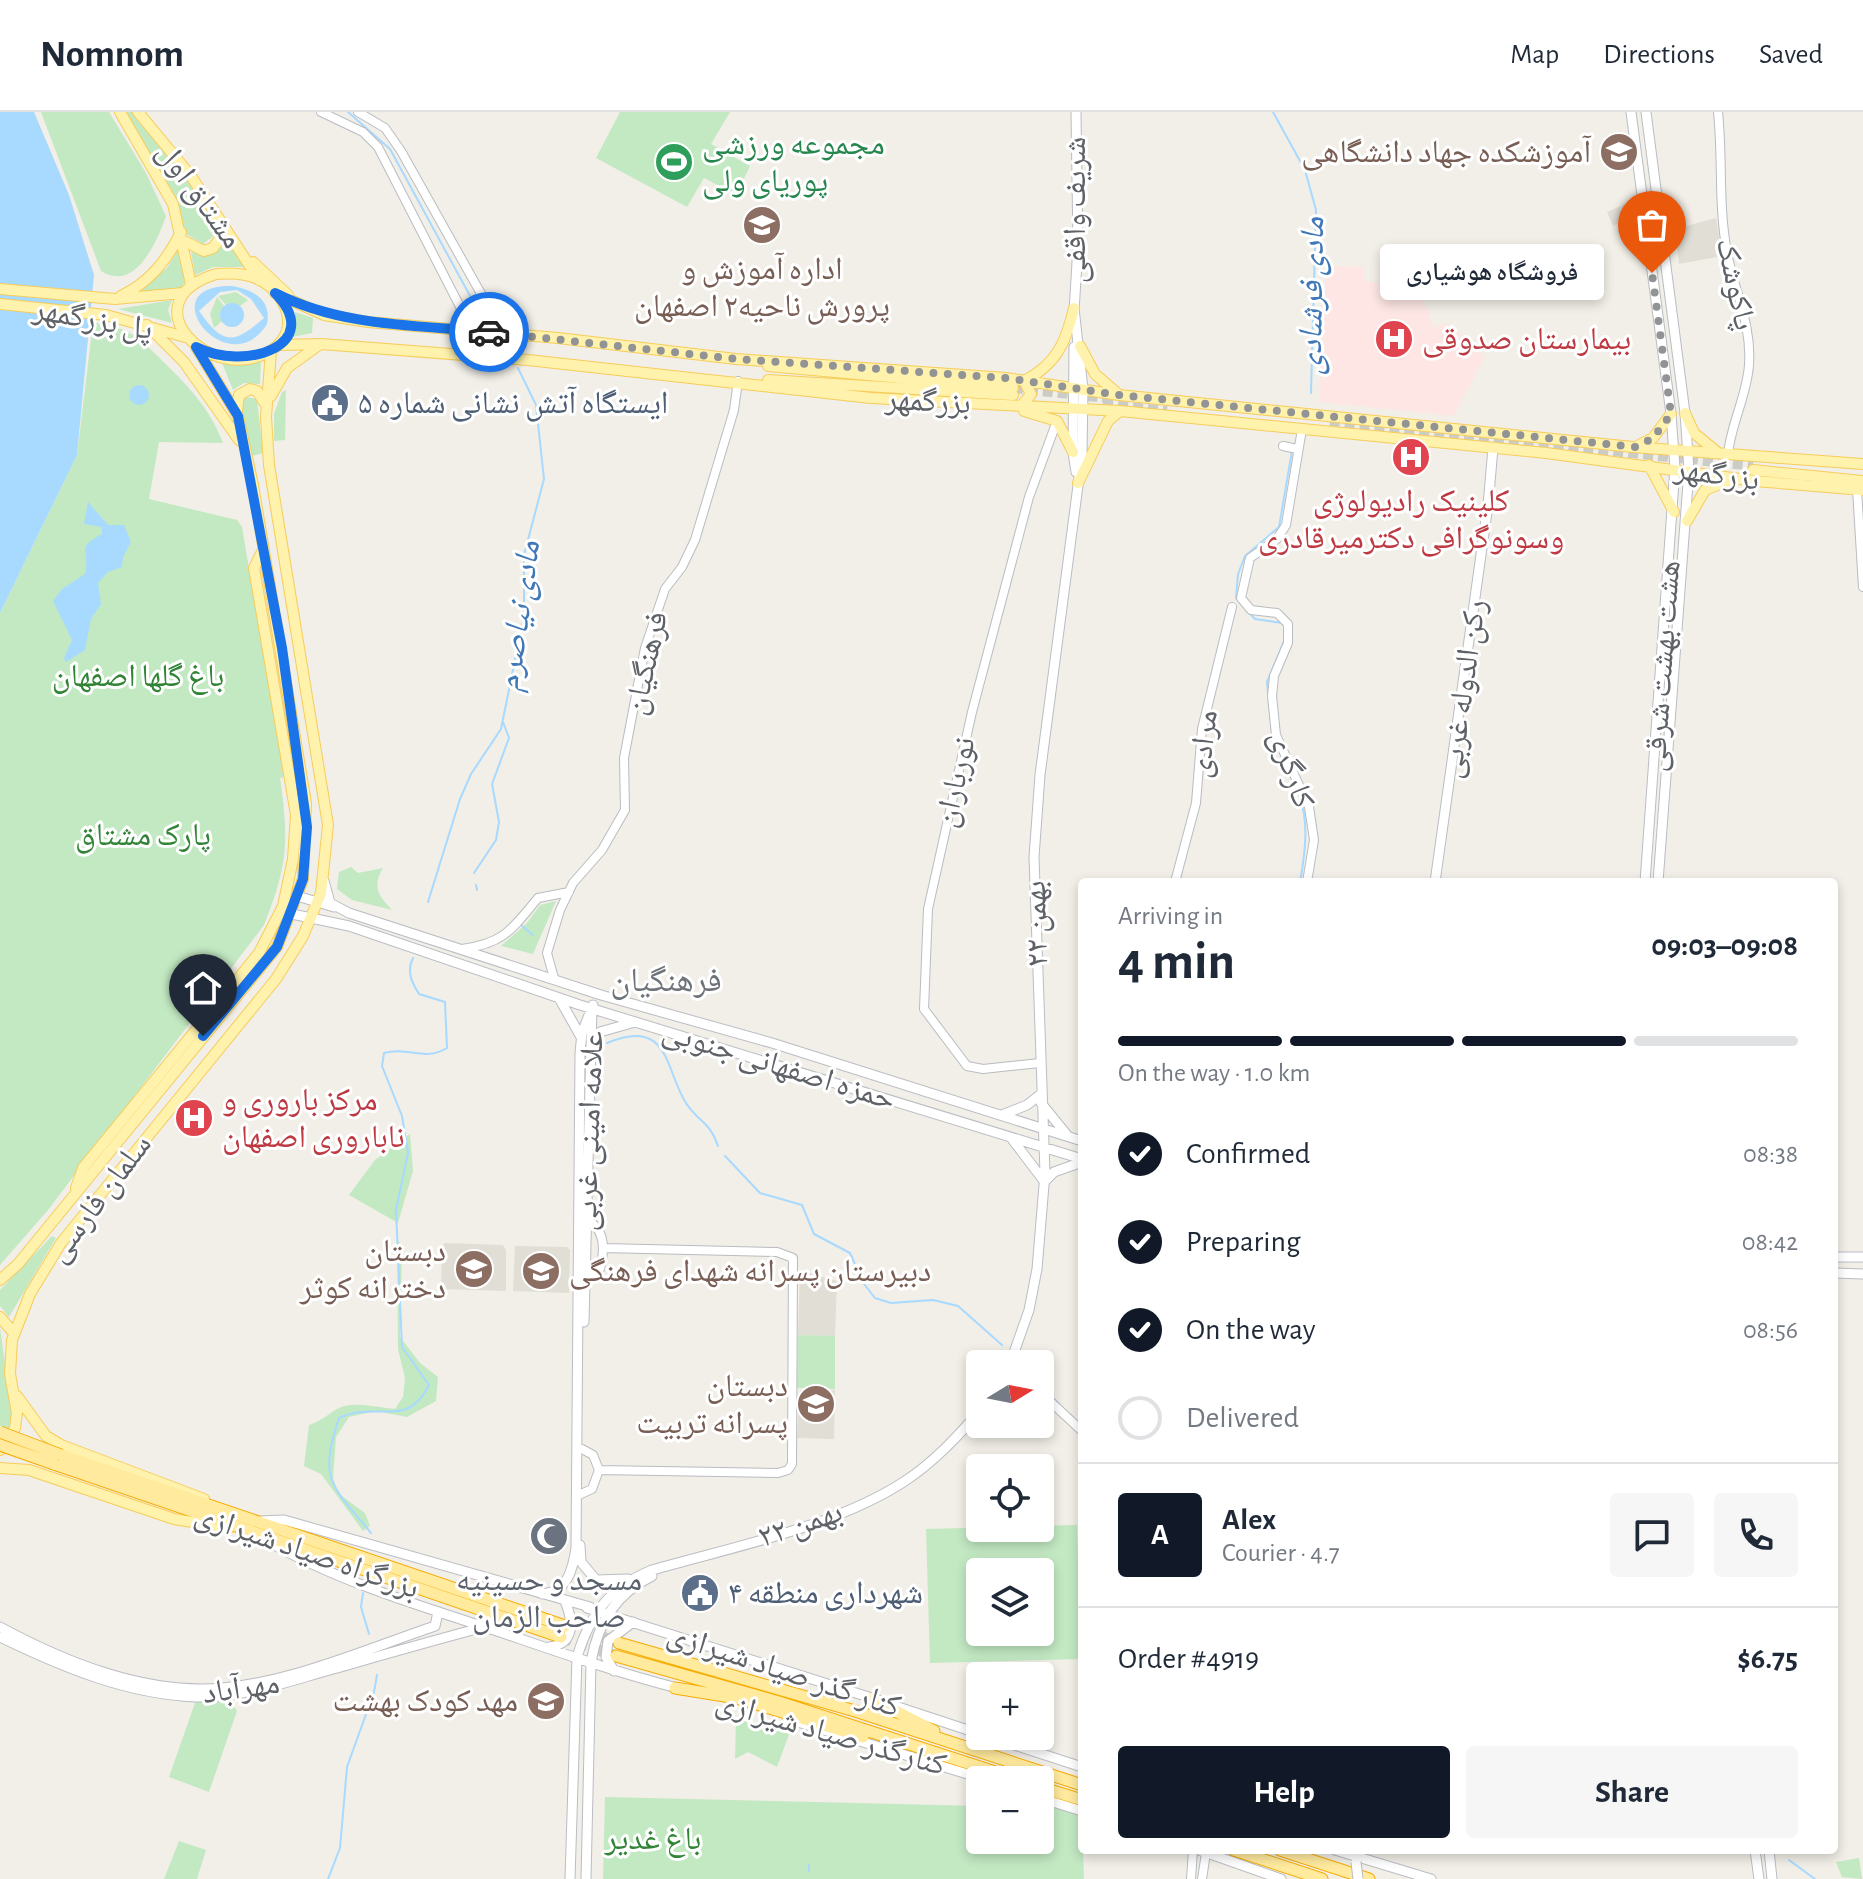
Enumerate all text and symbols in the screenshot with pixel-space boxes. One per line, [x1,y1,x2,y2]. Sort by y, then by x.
text: Nomnom [40,36,184,74]
text: Map [1510,41,1559,69]
text: Directions [1603,41,1715,69]
text: Saved [1759,41,1823,69]
place label: مجموعه ورزشی پوریای ولی [702,128,885,200]
school or university icon: آموزشکده جهاد دانشگاهی [1598,131,1640,173]
place label: آموزشکده جهاد دانشگاهی [1301,135,1592,171]
street label: مشتاق اول [148,136,249,256]
street label: شریف واقفی [1059,137,1094,283]
sports icon: مجموعه ورزشی پوریای ولی [653,141,695,183]
pin [1618,191,1686,273]
icon: bag [1630,203,1674,247]
school or university icon: اداره آموزش و پرورش ناحیه۲ اصفهان [741,204,783,246]
water label: مادی فرشادی [1294,216,1332,375]
street label: پاکوشک [1708,235,1761,333]
callout: فروشگاه هوشیاری [1380,245,1604,301]
place label: اداره آموزش و پرورش ناحیه۲ اصفهان [634,252,890,325]
text: فروشگاه هوشیاری [1406,259,1578,285]
courier [449,292,529,372]
street label: پل بزرگمهر [29,293,155,348]
icon: car [467,310,511,354]
hospital icon: بیمارستان صدوقی [1373,318,1415,360]
place label: بیمارستان صدوقی [1422,323,1631,358]
public building icon: ایستگاه آتش نشانی شماره ۵ [309,382,351,424]
street label: بزرگمهر [883,383,972,420]
place label: ایستگاه آتش نشانی شماره ۵ [358,386,668,422]
hospital icon: کلینیک رادیولوژی وسونوگرافی دکترمیرقادری [1390,436,1432,478]
street label: بزرگمهر [1671,452,1762,497]
place label: کلینیک رادیولوژی وسونوگرافی دکترمیرقادری [1258,485,1564,557]
water label: مادی نیاصرم [492,538,550,694]
street label: هشت بهشت شرقی [1639,559,1688,773]
street label: رکن الدوله غربی [1435,597,1494,781]
street label: فرهنگیان [619,608,675,718]
park label: باغ گلها اصفهان [52,660,224,695]
street label: مرادی [1183,708,1225,780]
street label: کارگری [1262,726,1320,813]
street label: نورباران [929,734,983,831]
park label: پارک مشتاق [75,819,211,854]
street label: ۲۲ بهمن [1018,880,1057,968]
text: Arriving in [1118,903,1223,929]
text: 09:03–09:08 [1651,931,1798,961]
text: 4 min [1118,936,1235,988]
pin [169,954,237,1036]
district label: فرهنگیان [610,964,722,1000]
icon: home [181,966,225,1010]
street label: حمزه اصفهانی جنوبی [658,1014,899,1119]
street label: علامه امینی غربی [570,1030,611,1232]
text: On the way · 1.0 km [1118,1060,1310,1086]
place label: مرکز باروری و ناباروری اصفهان [222,1084,405,1155]
hospital icon: مرکز باروری و ناباروری اصفهان [173,1097,215,1139]
street label: سلمان فارسی [41,1128,160,1270]
icon: check [1118,1132,1162,1176]
text: Confirmed [1186,1139,1310,1169]
text: 08:38 [1743,1141,1798,1167]
icon: check [1118,1220,1162,1264]
text: Preparing [1186,1227,1301,1257]
text: 08:42 [1742,1229,1798,1255]
place label: دبستان دخترانه کوثر [299,1235,446,1305]
school or university icon: دبستان دخترانه کوثر [453,1248,495,1290]
school or university icon: دبیرستان پسرانه شهدای فرهنگی [520,1250,562,1292]
place label: دبیرستان پسرانه شهدای فرهنگی [569,1255,931,1290]
icon: check [1118,1308,1162,1352]
text: On the way [1186,1315,1315,1345]
text: 08:56 [1743,1317,1798,1343]
north arrow [966,1350,1054,1438]
map controls [966,1350,1054,1854]
place label: دبستان پسرانه تربیت [636,1370,788,1441]
school or university icon: دبستان پسرانه تربیت [795,1383,837,1425]
text: Delivered [1186,1403,1299,1433]
button: locate [966,1454,1054,1542]
button: chat [1610,1493,1694,1577]
button: phone [1714,1493,1798,1577]
street label: ۲۲ بهمن [754,1495,847,1556]
street label: بزرگراه صیاد شیرازی [190,1498,423,1606]
text: Alex [1222,1505,1276,1535]
mosque icon: مسجد و حسینیه صاحب الزمان [528,1515,570,1557]
text: A [1151,1520,1169,1550]
text: Courier · 4.7 [1222,1540,1340,1566]
button: layers [966,1558,1054,1646]
place label: مسجد و حسینیه صاحب الزمان [456,1564,642,1635]
public building icon: شهرداری منطقه ۴ [679,1572,721,1614]
place label: شهرداری منطقه ۴ [728,1577,923,1611]
street label: کنار گذر صیاد شیرازی [663,1617,904,1725]
text: Order #4919 [1118,1644,1259,1674]
text: $6.75 [1737,1644,1798,1674]
button: + [966,1662,1054,1750]
street label: مهرآباد [200,1666,282,1710]
school or university icon: مهد کودک بهشت [525,1680,567,1722]
place label: مهد کودک بهشت [333,1685,518,1718]
street label: کنارگذر صیاد شیرازی [712,1685,950,1783]
button: Help [1118,1746,1450,1838]
button: Share [1466,1746,1798,1838]
button: − [966,1766,1054,1854]
park label: باغ غدیر [604,1823,701,1858]

